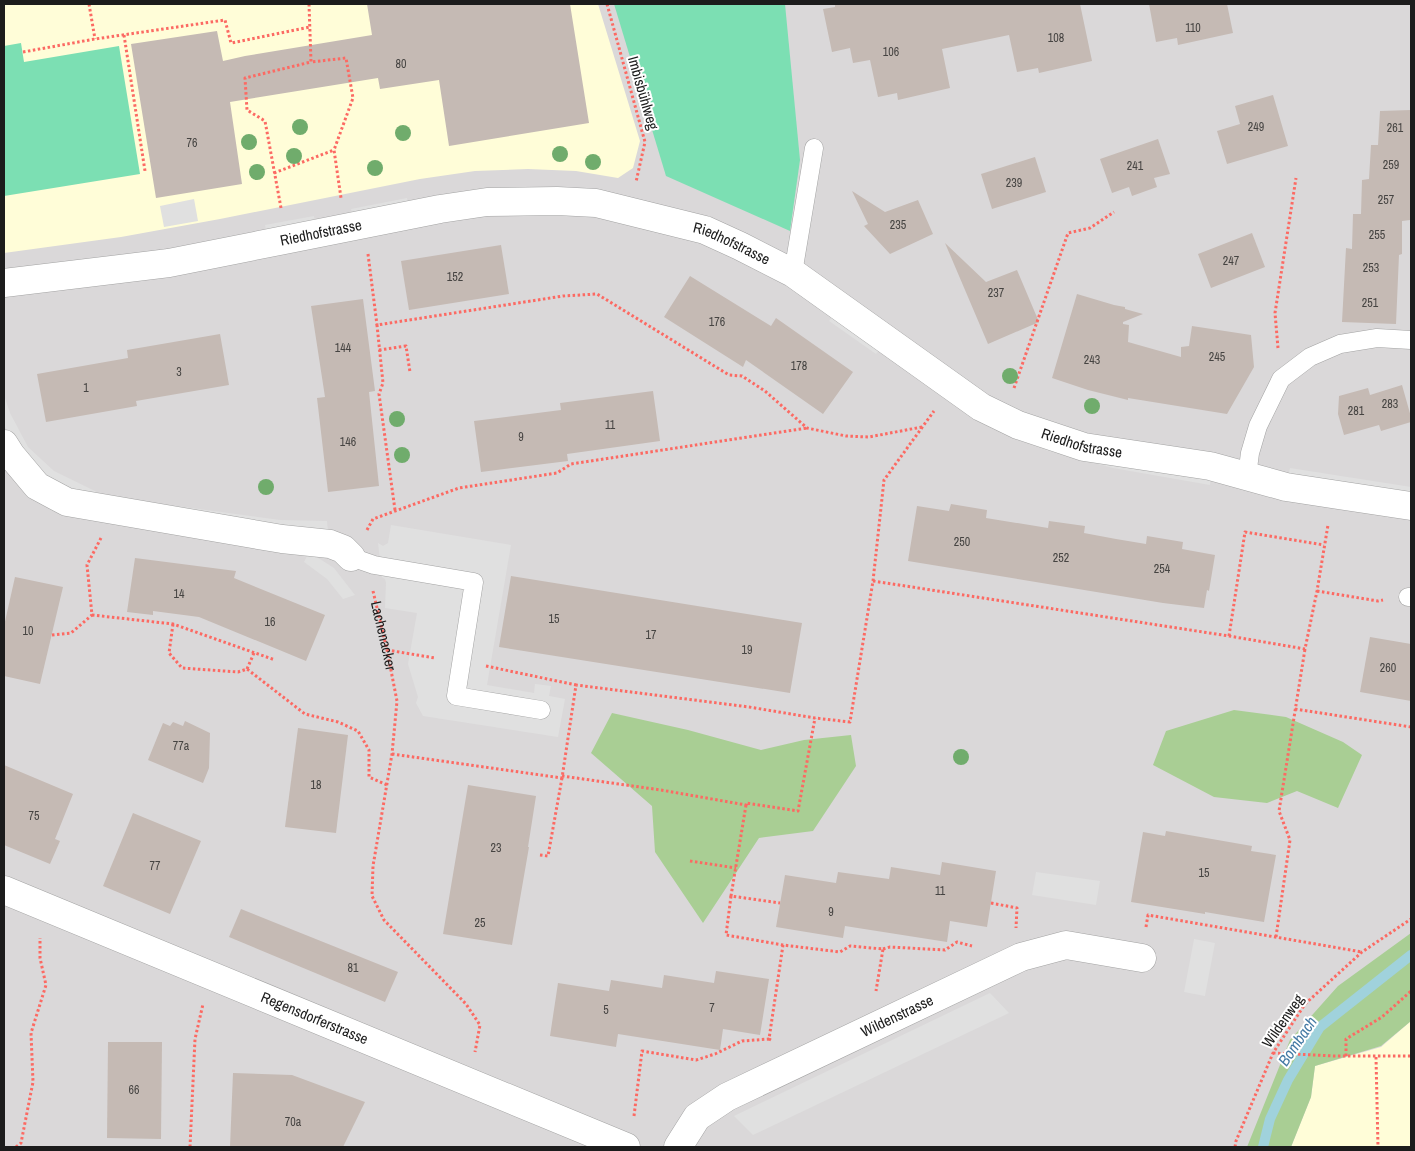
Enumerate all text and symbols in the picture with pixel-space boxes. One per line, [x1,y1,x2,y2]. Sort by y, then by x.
house number: 110 [1185,20,1201,36]
house number: 108 [1048,30,1064,46]
house number: 106 [883,44,899,60]
street label: Imbisbühlweg [623,53,664,132]
house number: 80 [396,56,406,72]
house number: 249 [1248,119,1264,135]
house number: 261 [1387,120,1404,136]
house number: 76 [187,135,197,151]
house number: 259 [1383,157,1399,173]
house number: 241 [1127,158,1144,174]
house number: 239 [1006,175,1022,191]
house number: 257 [1378,192,1395,208]
street label: Riedhofstrasse [278,214,364,251]
street label: Riedhofstrasse [691,216,774,270]
house number: 235 [890,217,907,233]
house number: 255 [1369,227,1386,243]
house number: 247 [1223,253,1240,269]
house number: 253 [1363,260,1379,276]
house number: 152 [447,269,463,285]
house number: 237 [988,285,1005,301]
house number: 251 [1362,295,1379,311]
house number: 176 [709,314,725,330]
house number: 144 [335,340,352,356]
house number: 245 [1209,349,1226,365]
house number: 243 [1084,352,1100,368]
house number: 178 [791,358,807,374]
house number: 3 [176,364,182,380]
house number: 1 [83,380,89,396]
house number: 283 [1382,396,1398,412]
house number: 281 [1348,403,1365,419]
house number: 11 [605,417,616,433]
street label: Riedhofstrasse [1039,423,1124,463]
house number: 9 [518,429,524,445]
house number: 146 [340,434,356,450]
house number: 250 [954,534,970,550]
house number: 252 [1053,550,1069,566]
house number: 254 [1154,561,1171,577]
house number: 14 [174,586,185,602]
street label: Lachenacker [366,599,402,672]
house number: 15 [549,611,560,627]
house number: 16 [265,614,275,630]
house number: 10 [23,623,33,639]
house number: 17 [646,627,657,643]
house number: 19 [742,642,752,658]
house number: 260 [1380,660,1396,676]
house number: 77a [173,738,190,754]
house number: 18 [311,777,321,793]
house number: 75 [29,808,40,824]
house number: 23 [491,840,501,856]
house number: 77 [150,858,161,874]
house number: 15 [1199,865,1210,881]
house number: 11 [935,883,946,899]
house number: 9 [828,904,834,920]
house number: 25 [475,915,486,931]
house number: 81 [348,960,359,976]
street label: Regensdorferstrasse [258,986,372,1049]
street label: Wildenstrasse [857,989,937,1042]
street label: Wildenweg [1257,990,1309,1052]
house number: 7 [709,1000,715,1016]
house number: 5 [603,1002,609,1018]
water label: Bombach [1272,1012,1322,1070]
house number: 66 [129,1082,139,1098]
house number: 70a [285,1114,302,1130]

